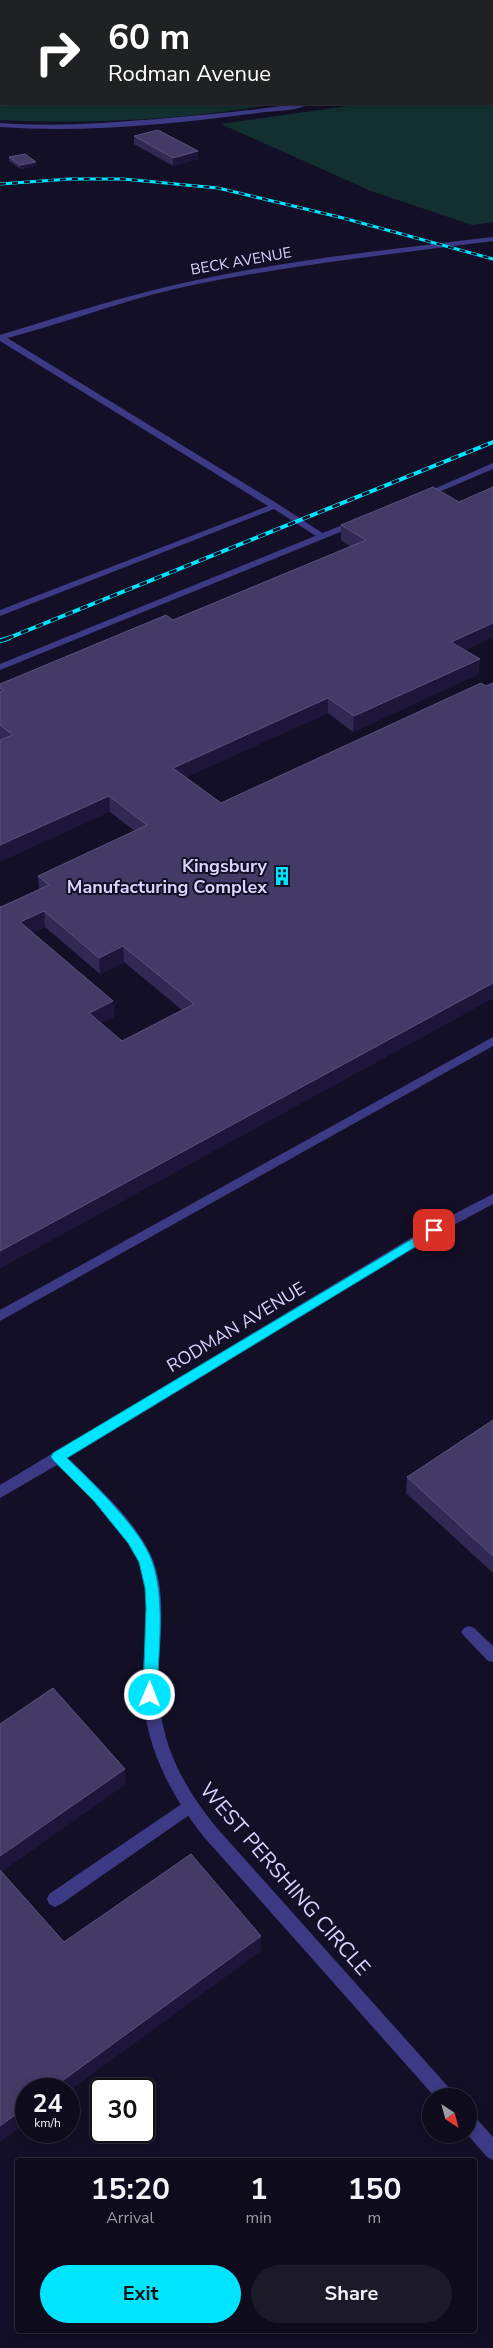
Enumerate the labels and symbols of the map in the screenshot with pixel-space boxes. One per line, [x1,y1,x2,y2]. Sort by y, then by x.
street label: BECK AVENUE [189,242,293,280]
place label: Kingsbury Manufacturing Complex [67,854,268,899]
building icon: Kingsbury Manufacturing Complex [271,865,293,887]
pin [413,1209,455,1251]
street label: RODMAN AVENUE [162,1276,310,1378]
position arrow [123,1668,175,1720]
street label: WEST PERSHING CIRCLE [193,1777,377,1981]
speed limit sign: 30 [90,2078,155,2143]
north arrow [422,2088,478,2142]

